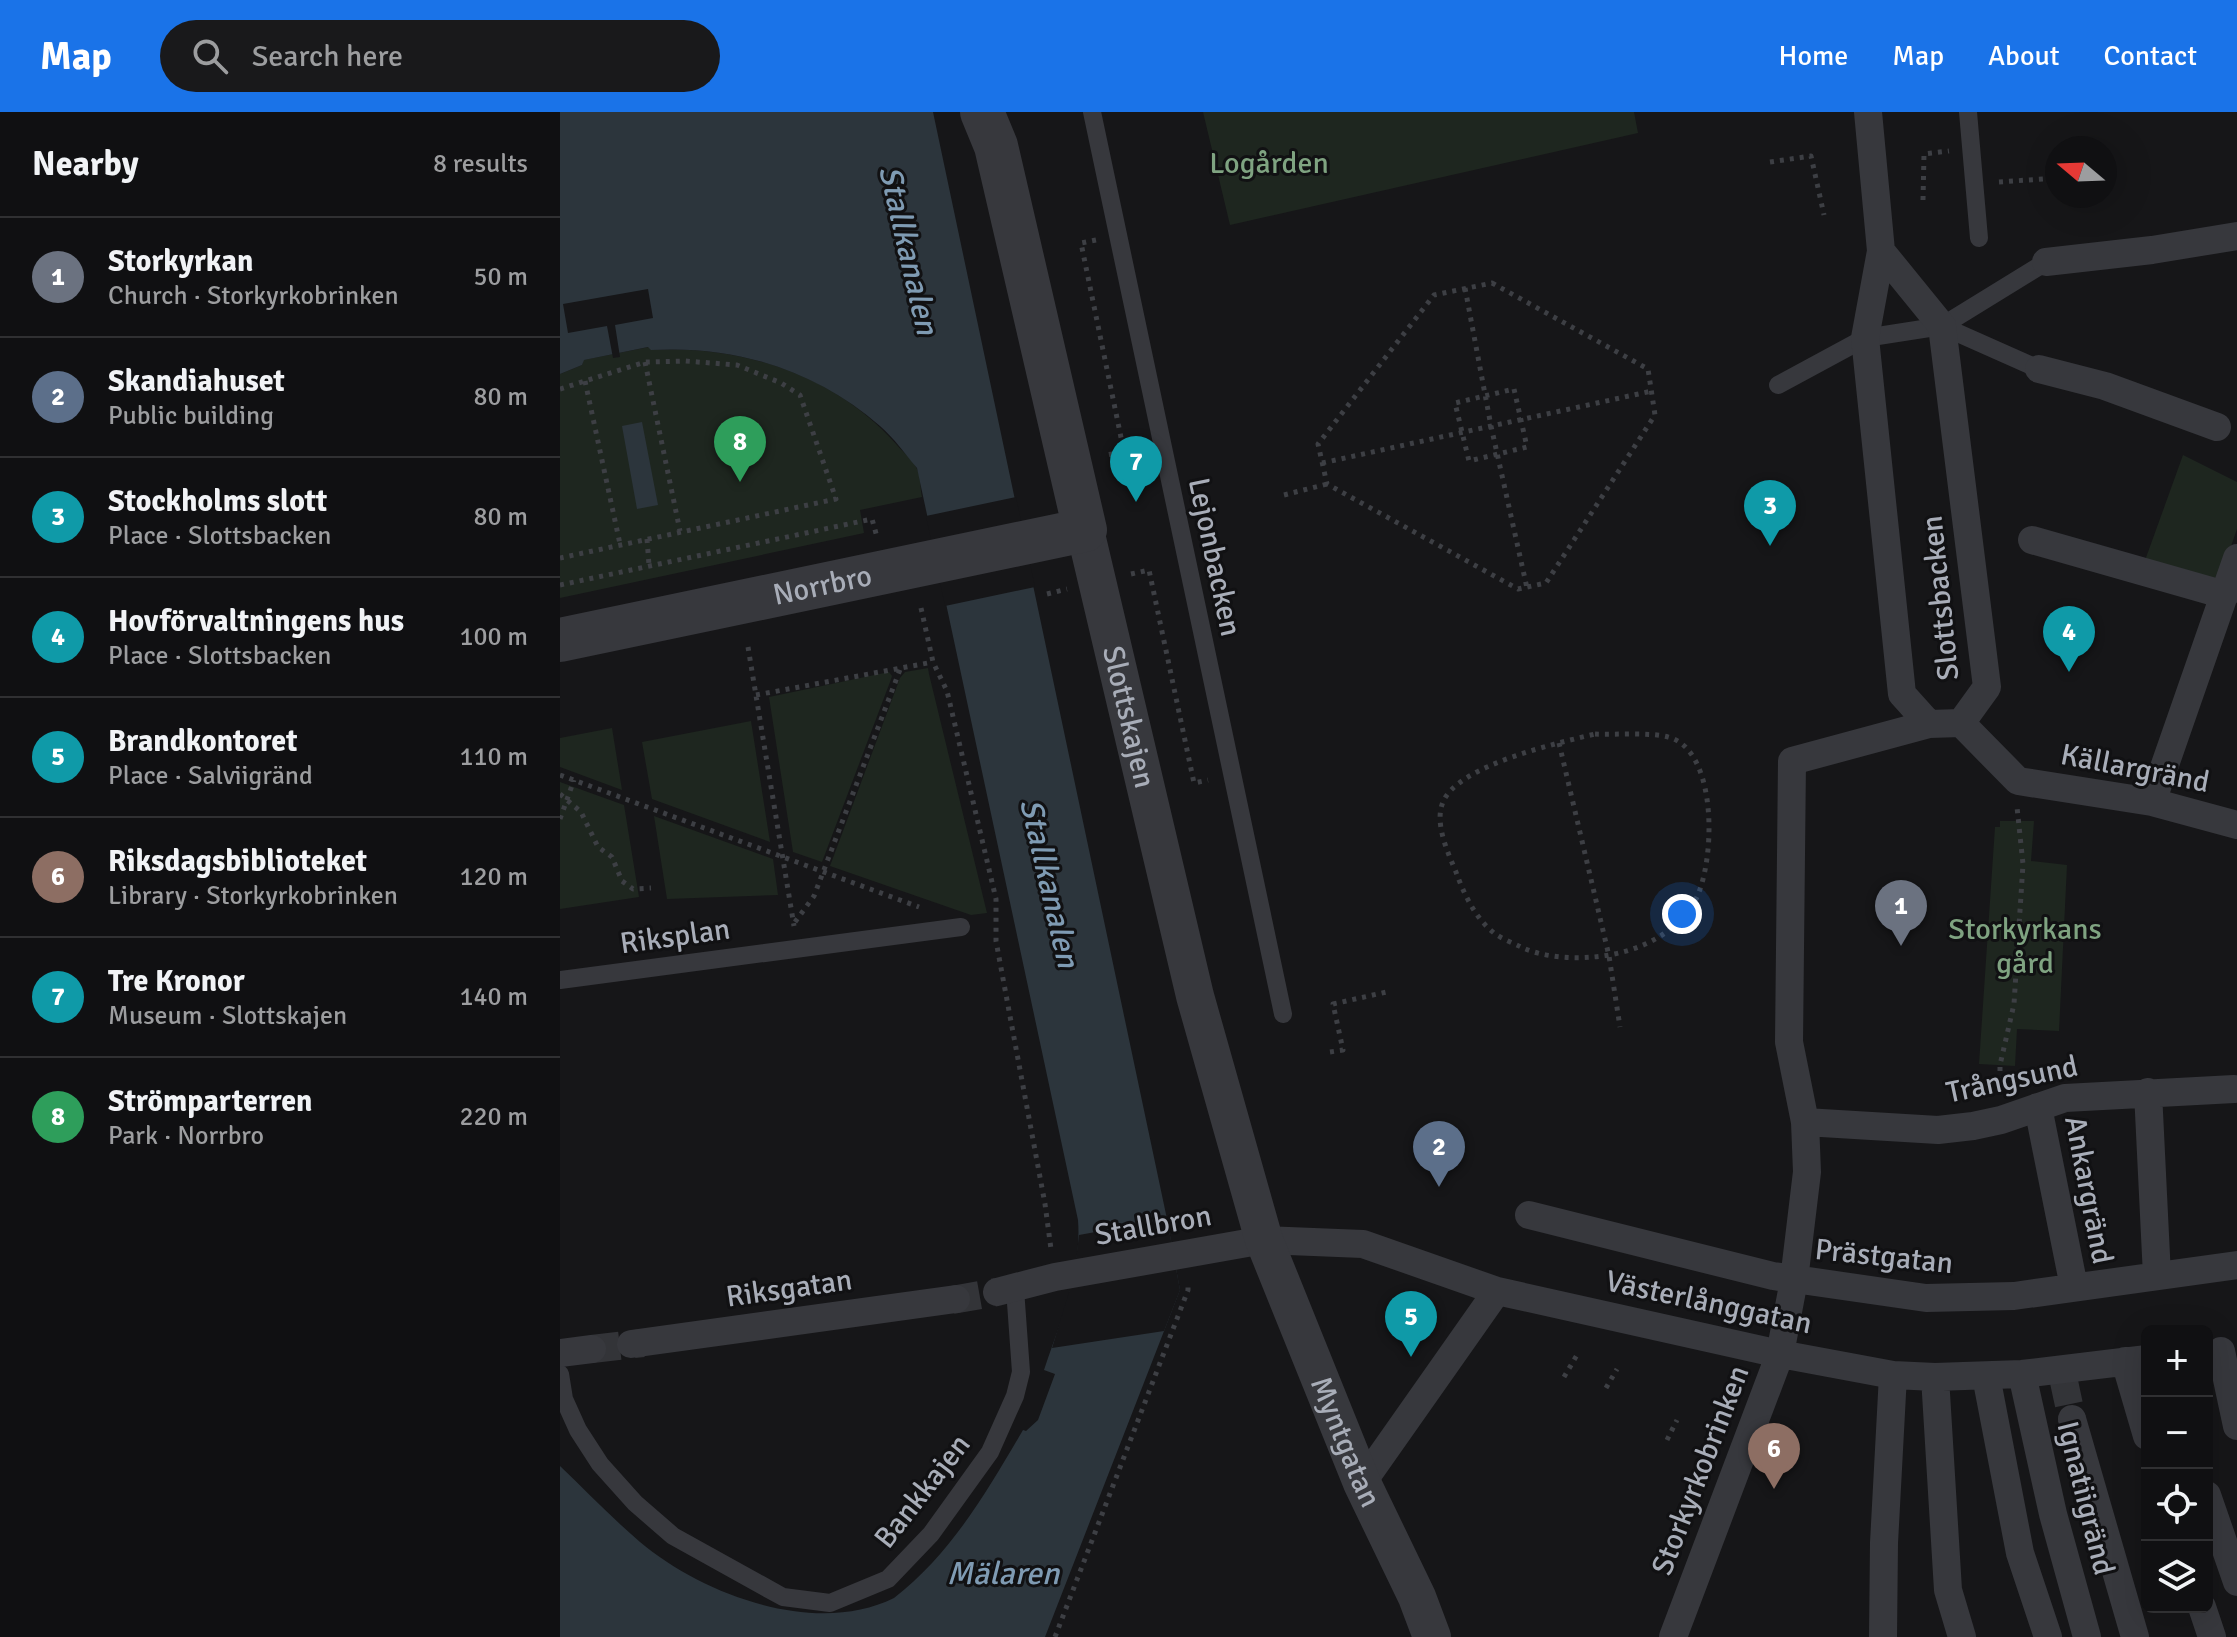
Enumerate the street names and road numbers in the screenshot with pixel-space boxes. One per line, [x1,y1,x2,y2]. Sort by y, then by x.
street label: Lejonbacken [1180,474,1249,640]
street label: Slottsbacken [1913,514,1968,682]
street label: Norrbro [770,557,875,614]
street label: Slottskajen [1094,642,1163,792]
street label: Källargränd [2057,736,2212,801]
street label: Riksplan [618,910,732,963]
street label: Trångsund [1943,1048,2081,1111]
street label: Ankargränd [2056,1113,2121,1267]
street label: Stallbron [1092,1197,1214,1254]
street label: Prästgatan [1813,1231,1955,1282]
street label: Riksgatan [724,1261,855,1316]
street label: Västerlånggatan [1602,1263,1815,1342]
street label: Storkyrkobrinken [1644,1360,1757,1580]
street label: Myntgatan [1302,1371,1389,1513]
street label: Ignatiigränd [2049,1417,2122,1579]
street label: Bankkajen [866,1427,978,1556]

